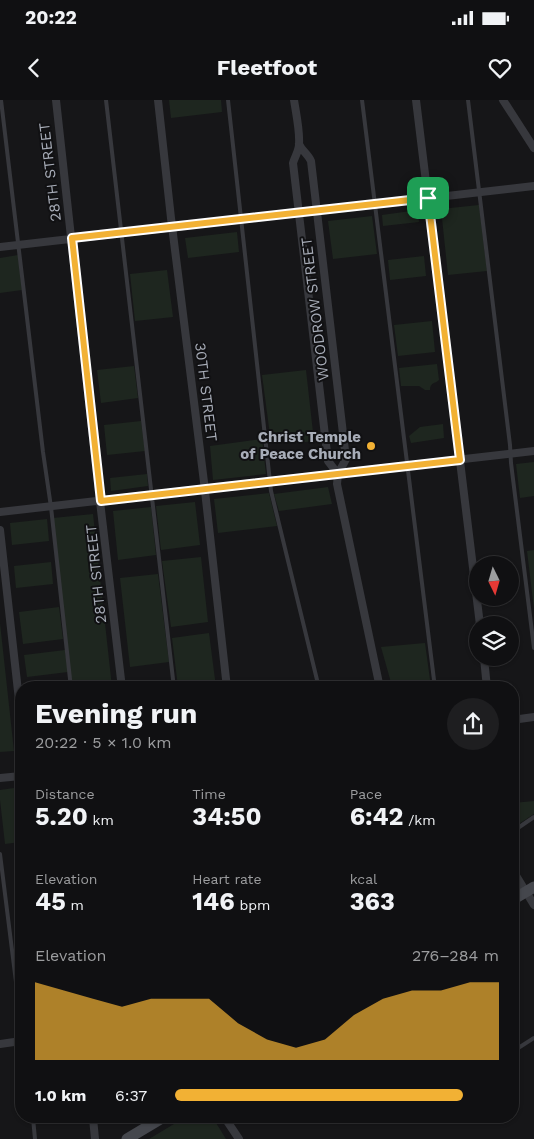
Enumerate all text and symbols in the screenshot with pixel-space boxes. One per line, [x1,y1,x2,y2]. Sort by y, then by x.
text: 20:22 [25,6,77,29]
icon: back [20,54,48,82]
icon: heart [486,54,514,82]
text: Fleetfoot [217,55,317,80]
street label: 28TH STREET [35,121,65,223]
pin [407,177,449,219]
icon: arrive [414,184,442,212]
street label: WOODROW STREET [297,236,333,382]
street label: 30TH STREET [191,341,221,443]
place label: Christ Temple of Peace Church [240,428,361,463]
marker: Christ Temple of Peace Church [365,440,377,452]
street label: 28TH STREET [82,524,110,624]
north arrow [469,556,519,606]
map controls [469,556,519,666]
button: layers [469,616,519,666]
text: Evening run [35,697,197,730]
button: share [447,698,499,750]
text: 20:22 · 5 × 1.0 km [35,733,172,752]
text: Distance [35,786,95,802]
text: Time [192,786,226,802]
text: Pace [350,786,382,802]
text: 5.20 [35,802,88,831]
text: 34:50 [192,802,262,831]
text: 6:42 [350,802,403,831]
text: km [88,812,114,828]
text: /km [403,812,436,828]
text: Elevation [35,871,98,887]
text: Heart rate [192,871,262,887]
text: kcal [350,871,377,887]
text: 45 [35,887,66,916]
text: 146 [192,887,235,916]
text: 363 [350,887,395,916]
text: m [66,897,84,913]
text: bpm [235,897,270,913]
text: Elevation [35,946,106,965]
text: 276–284 m [412,946,499,965]
text: 1.0 km [35,1086,86,1105]
text: 6:37 [115,1086,147,1105]

